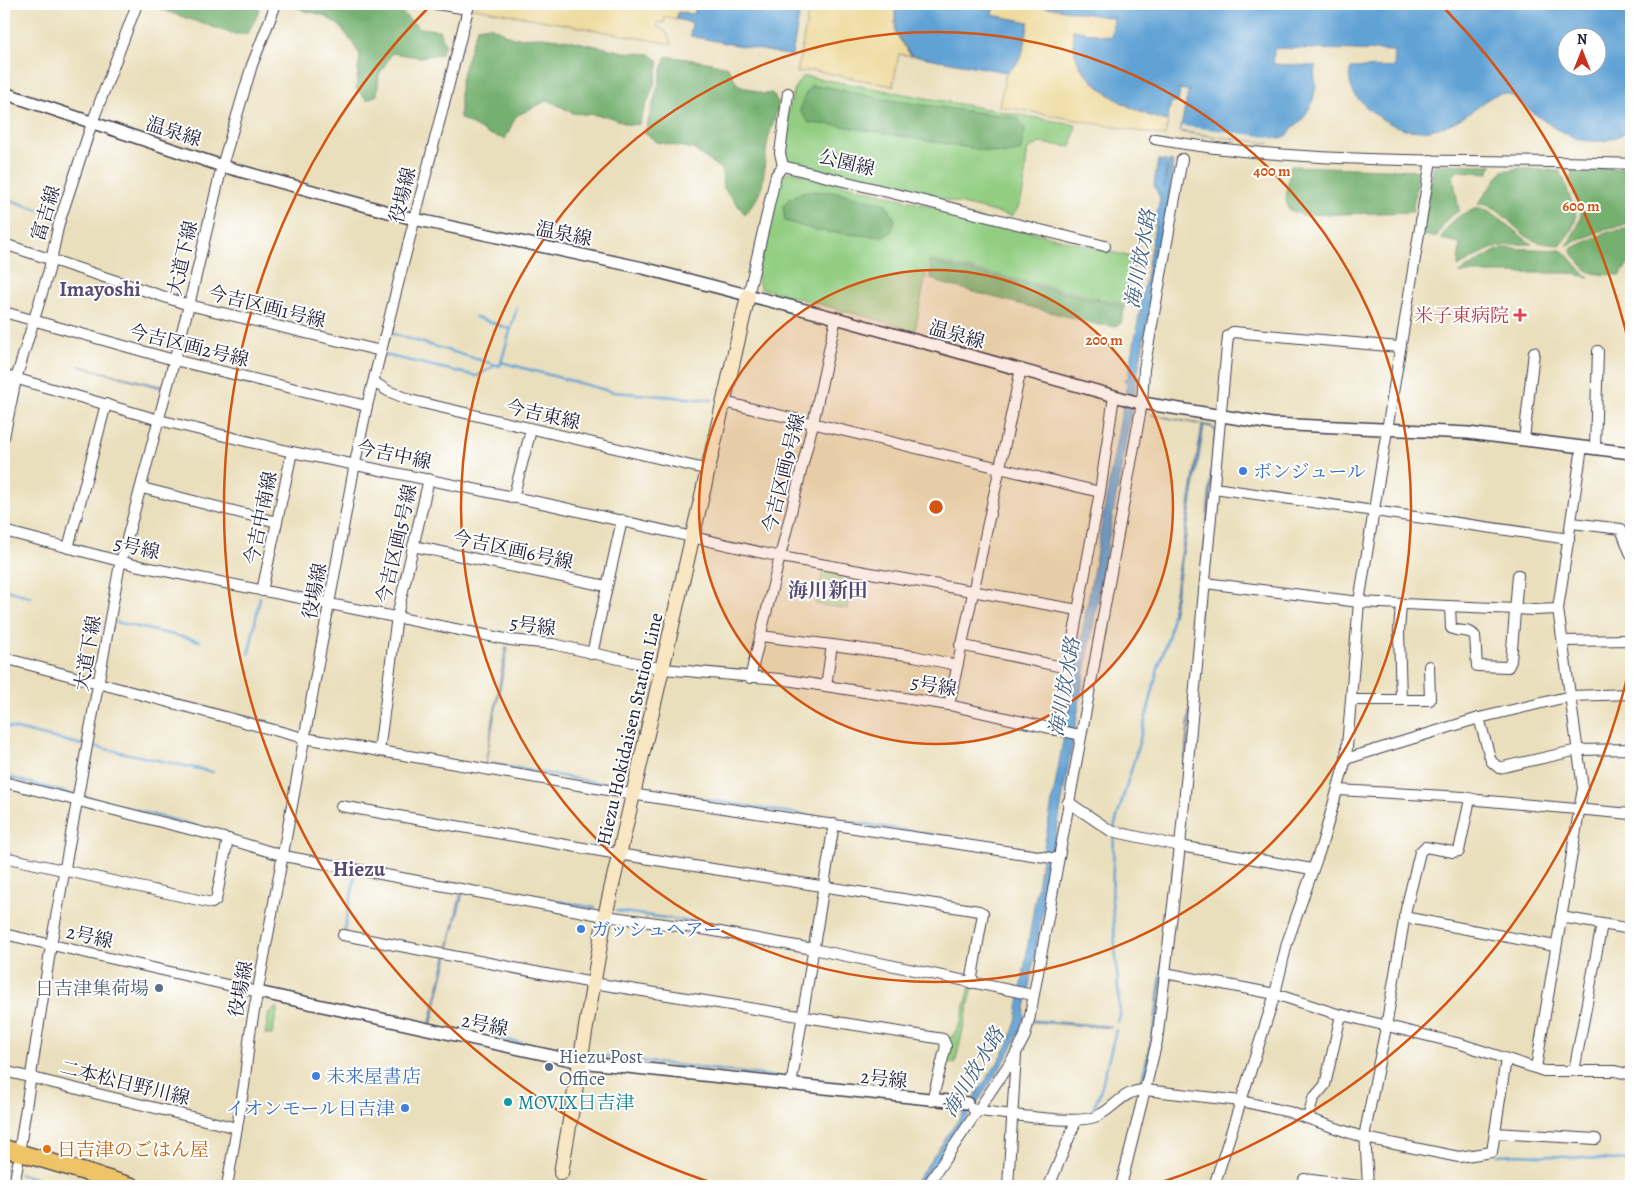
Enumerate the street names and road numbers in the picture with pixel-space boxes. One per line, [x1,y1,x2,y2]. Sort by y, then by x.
street label: 温泉線 [143,111,205,153]
street label: 公園線 [816,143,878,182]
street label: 役場線 [383,164,422,226]
street label: 富吉線 [25,182,67,244]
street label: 温泉線 [533,215,594,253]
street label: 大道下線 [162,218,204,298]
street label: 今吉区画1号線 [205,280,328,334]
street label: 温泉線 [926,315,988,355]
street label: 今吉区画2号線 [126,318,252,373]
street label: 今吉東線 [503,394,583,436]
street label: 今吉区画9号線 [757,411,811,536]
street label: 今吉中線 [354,434,434,476]
street label: 今吉中南線 [238,469,284,567]
street label: 今吉区画5号線 [371,482,423,607]
street label: 今吉区画6号線 [450,524,576,575]
street label: 5号線 [111,530,162,566]
street label: 役場線 [297,561,333,622]
street label: 5号線 [508,610,558,642]
street label: Hiezu Hokidaisen Station Line [591,610,669,848]
street label: 大道下線 [69,613,107,693]
street label: 5号線 [909,669,959,703]
street label: 2号線 [64,919,116,955]
street label: 役場線 [223,959,259,1020]
street label: 2号線 [459,1007,510,1043]
street label: 二本松日野川線 [57,1054,192,1112]
street label: 2号線 [859,1064,909,1094]

